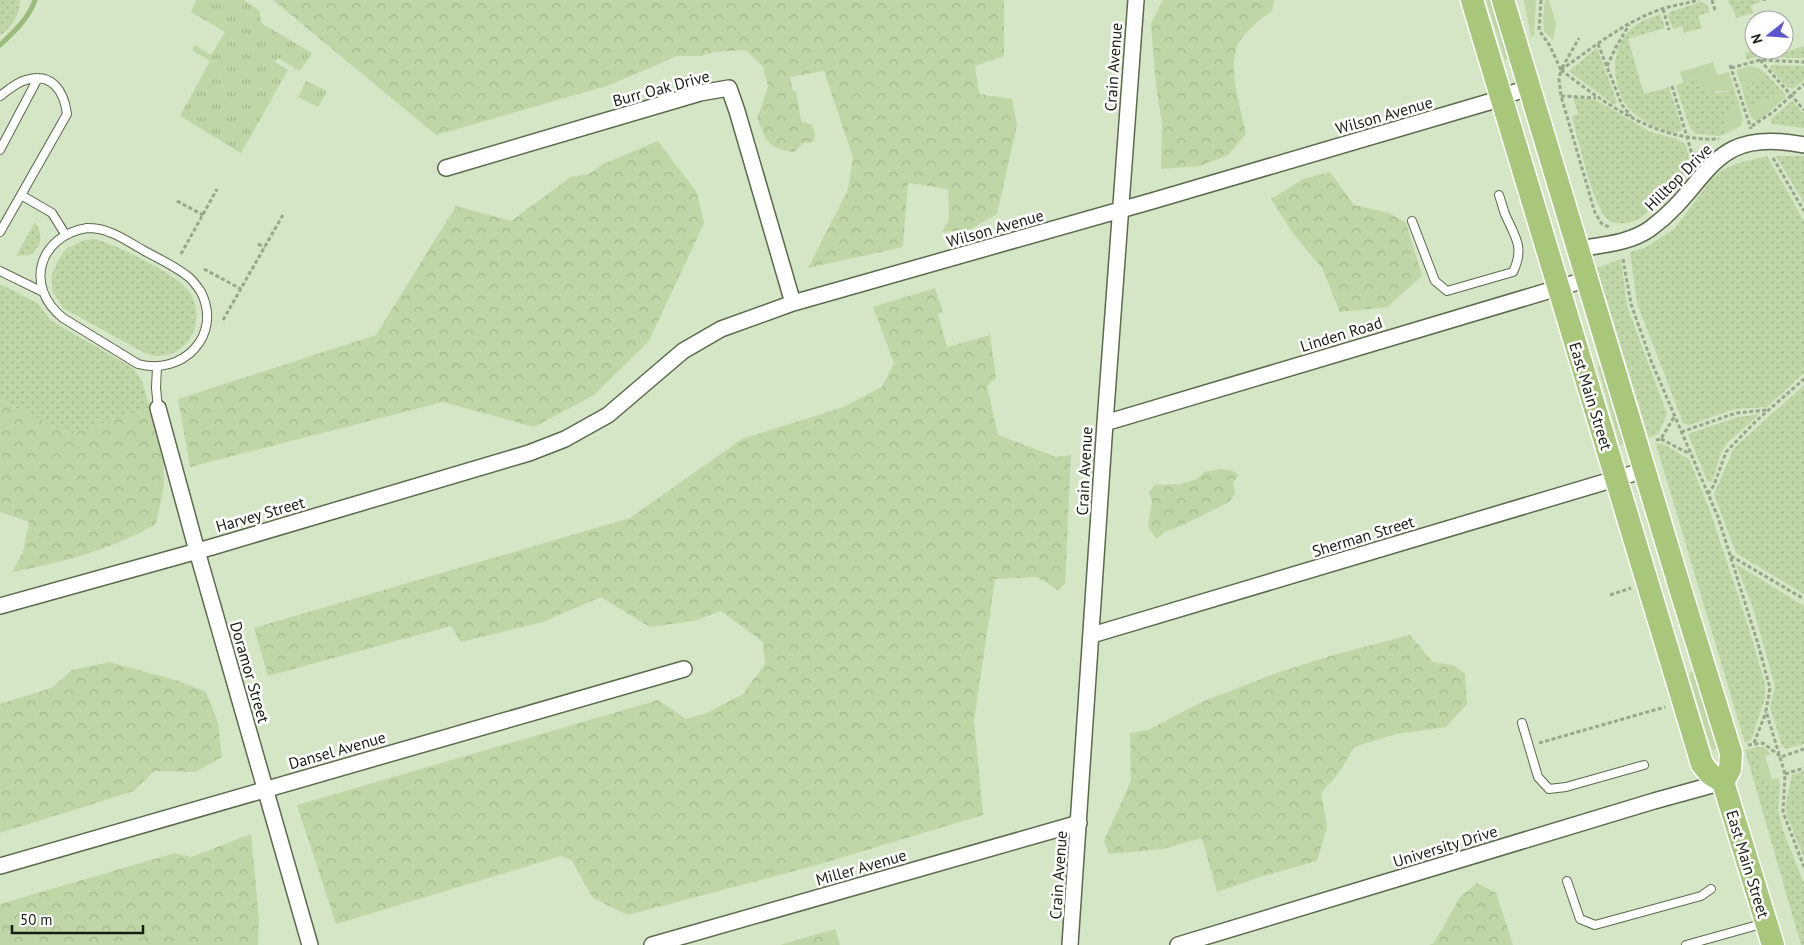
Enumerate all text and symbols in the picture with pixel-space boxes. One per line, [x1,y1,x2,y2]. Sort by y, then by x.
north arrow [1744,10,1794,60]
street label: Crain Avenue [1100,22,1126,112]
text: N [1747,32,1767,46]
street label: Burr Oak Drive [610,65,712,111]
street label: Wilson Avenue [1333,92,1435,138]
street label: Hilltop Drive [1640,139,1716,215]
street label: Wilson Avenue [944,205,1046,251]
street label: Linden Road [1297,312,1385,356]
street label: East Main Street [1565,340,1617,453]
street label: Crain Avenue [1072,426,1096,516]
street label: Harvey Street [213,492,307,536]
street label: Sherman Street [1310,511,1417,561]
street label: Doramor Street [226,619,274,726]
street label: Dansel Avenue [286,727,388,773]
street label: East Main Street [1722,808,1774,921]
street label: University Drive [1390,821,1500,871]
street label: Crain Avenue [1045,830,1071,920]
street label: Miller Avenue [813,844,909,890]
scale bar [12,902,144,934]
text: 50 m [20,910,53,929]

